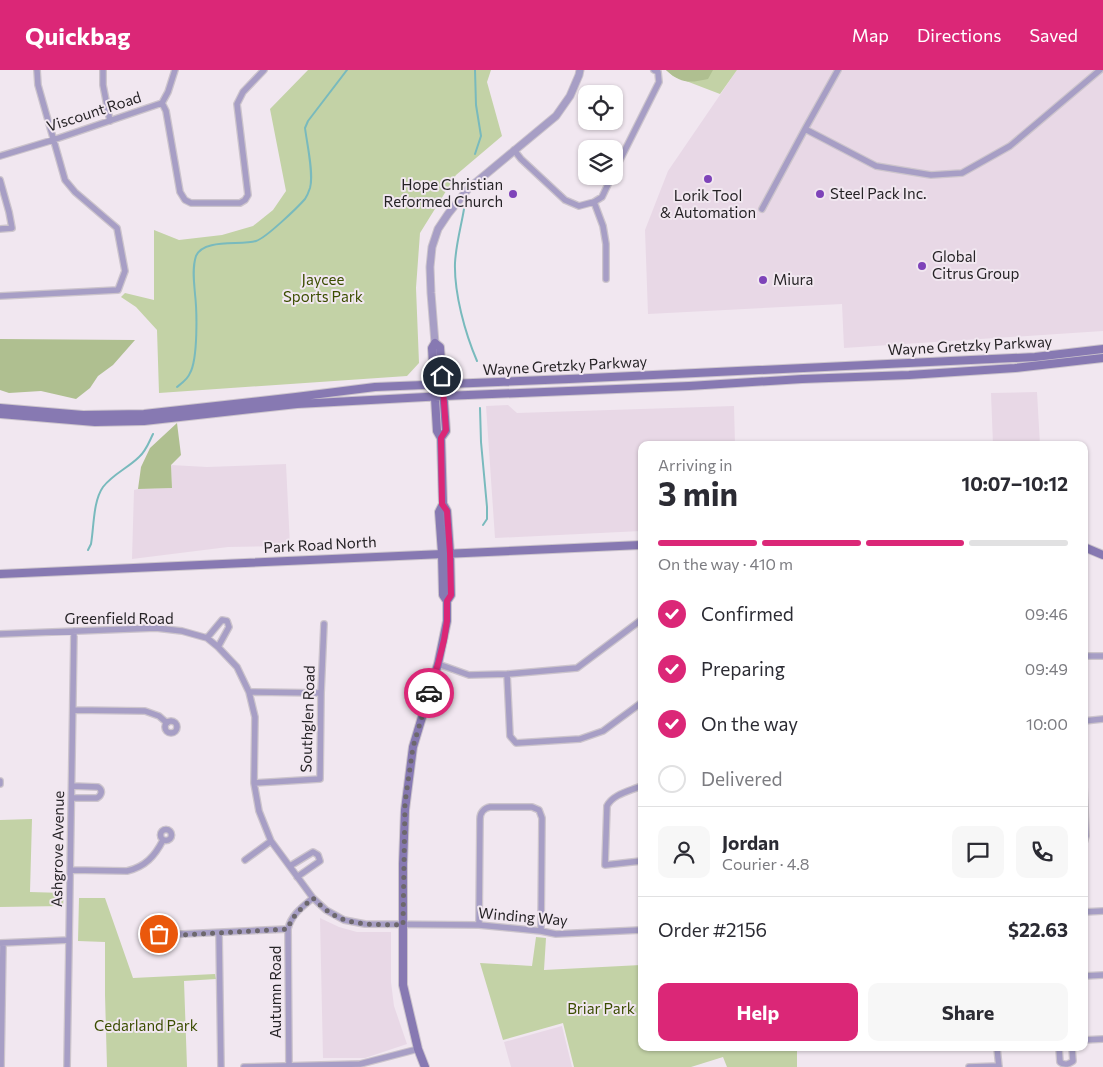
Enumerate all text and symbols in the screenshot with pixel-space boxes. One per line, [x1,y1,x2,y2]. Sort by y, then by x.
text: Quickbag [25,21,130,50]
text: Map [852,24,889,46]
text: Directions [917,24,1001,46]
text: Saved [1029,24,1078,46]
map controls [578,85,623,185]
button: locate [578,85,623,130]
street label: Viscount Road [44,87,143,135]
button: layers [578,140,623,185]
marker: Lorik Tool & Automation [702,173,714,185]
place label: Hope Christian Reformed Church [384,175,503,210]
place label: Steel Pack Inc. [830,184,927,202]
place label: Lorik Tool & Automation [660,186,756,221]
marker: Hope Christian Reformed Church [507,188,519,200]
marker: Steel Pack Inc. [814,188,826,200]
place label: Global Citrus Group [932,247,1019,282]
marker: Global Citrus Group [916,260,928,272]
park label: Jaycee Sports Park [283,270,363,305]
place label: Miura [773,270,813,288]
marker: Miura [757,274,769,286]
street label: Wayne Gretzky Parkway [887,332,1053,358]
street label: Wayne Gretzky Parkway [482,352,648,378]
pin [421,355,463,397]
icon: home [428,362,456,390]
text: Arriving in [658,455,732,474]
text: 10:07–10:12 [962,472,1068,495]
text: 3 min [658,473,738,513]
street label: Park Road North [263,532,377,556]
text: On the way · 410 m [658,554,793,573]
icon: check [658,600,686,628]
text: Confirmed [701,602,794,625]
text: 09:46 [1025,604,1068,623]
street label: Greenfield Road [64,609,174,627]
icon: check [658,655,686,683]
text: Preparing [701,657,785,680]
text: 09:49 [1025,659,1068,678]
street label: Southglen Road [296,665,318,773]
courier [404,668,454,718]
icon: car [415,679,443,707]
icon: check [658,710,686,738]
text: On the way [701,712,798,735]
text: 10:00 [1026,714,1068,733]
text: Delivered [701,767,782,790]
street label: Ashgrove Avenue [47,790,67,907]
button: person [658,826,710,878]
button: chat [952,826,1004,878]
button: phone [1016,826,1068,878]
text: Jordan [722,831,779,854]
text: Courier · 4.8 [722,854,809,873]
street label: Winding Way [478,903,569,929]
pin [138,913,180,955]
text: Order #2156 [658,918,767,941]
text: $22.63 [1008,918,1068,941]
icon: bag [145,920,173,948]
street label: Autumn Road [266,946,284,1038]
button: Help [658,983,858,1041]
button: Share [868,983,1068,1041]
park label: Briar Park [567,999,635,1017]
park label: Cedarland Park [94,1016,198,1034]

